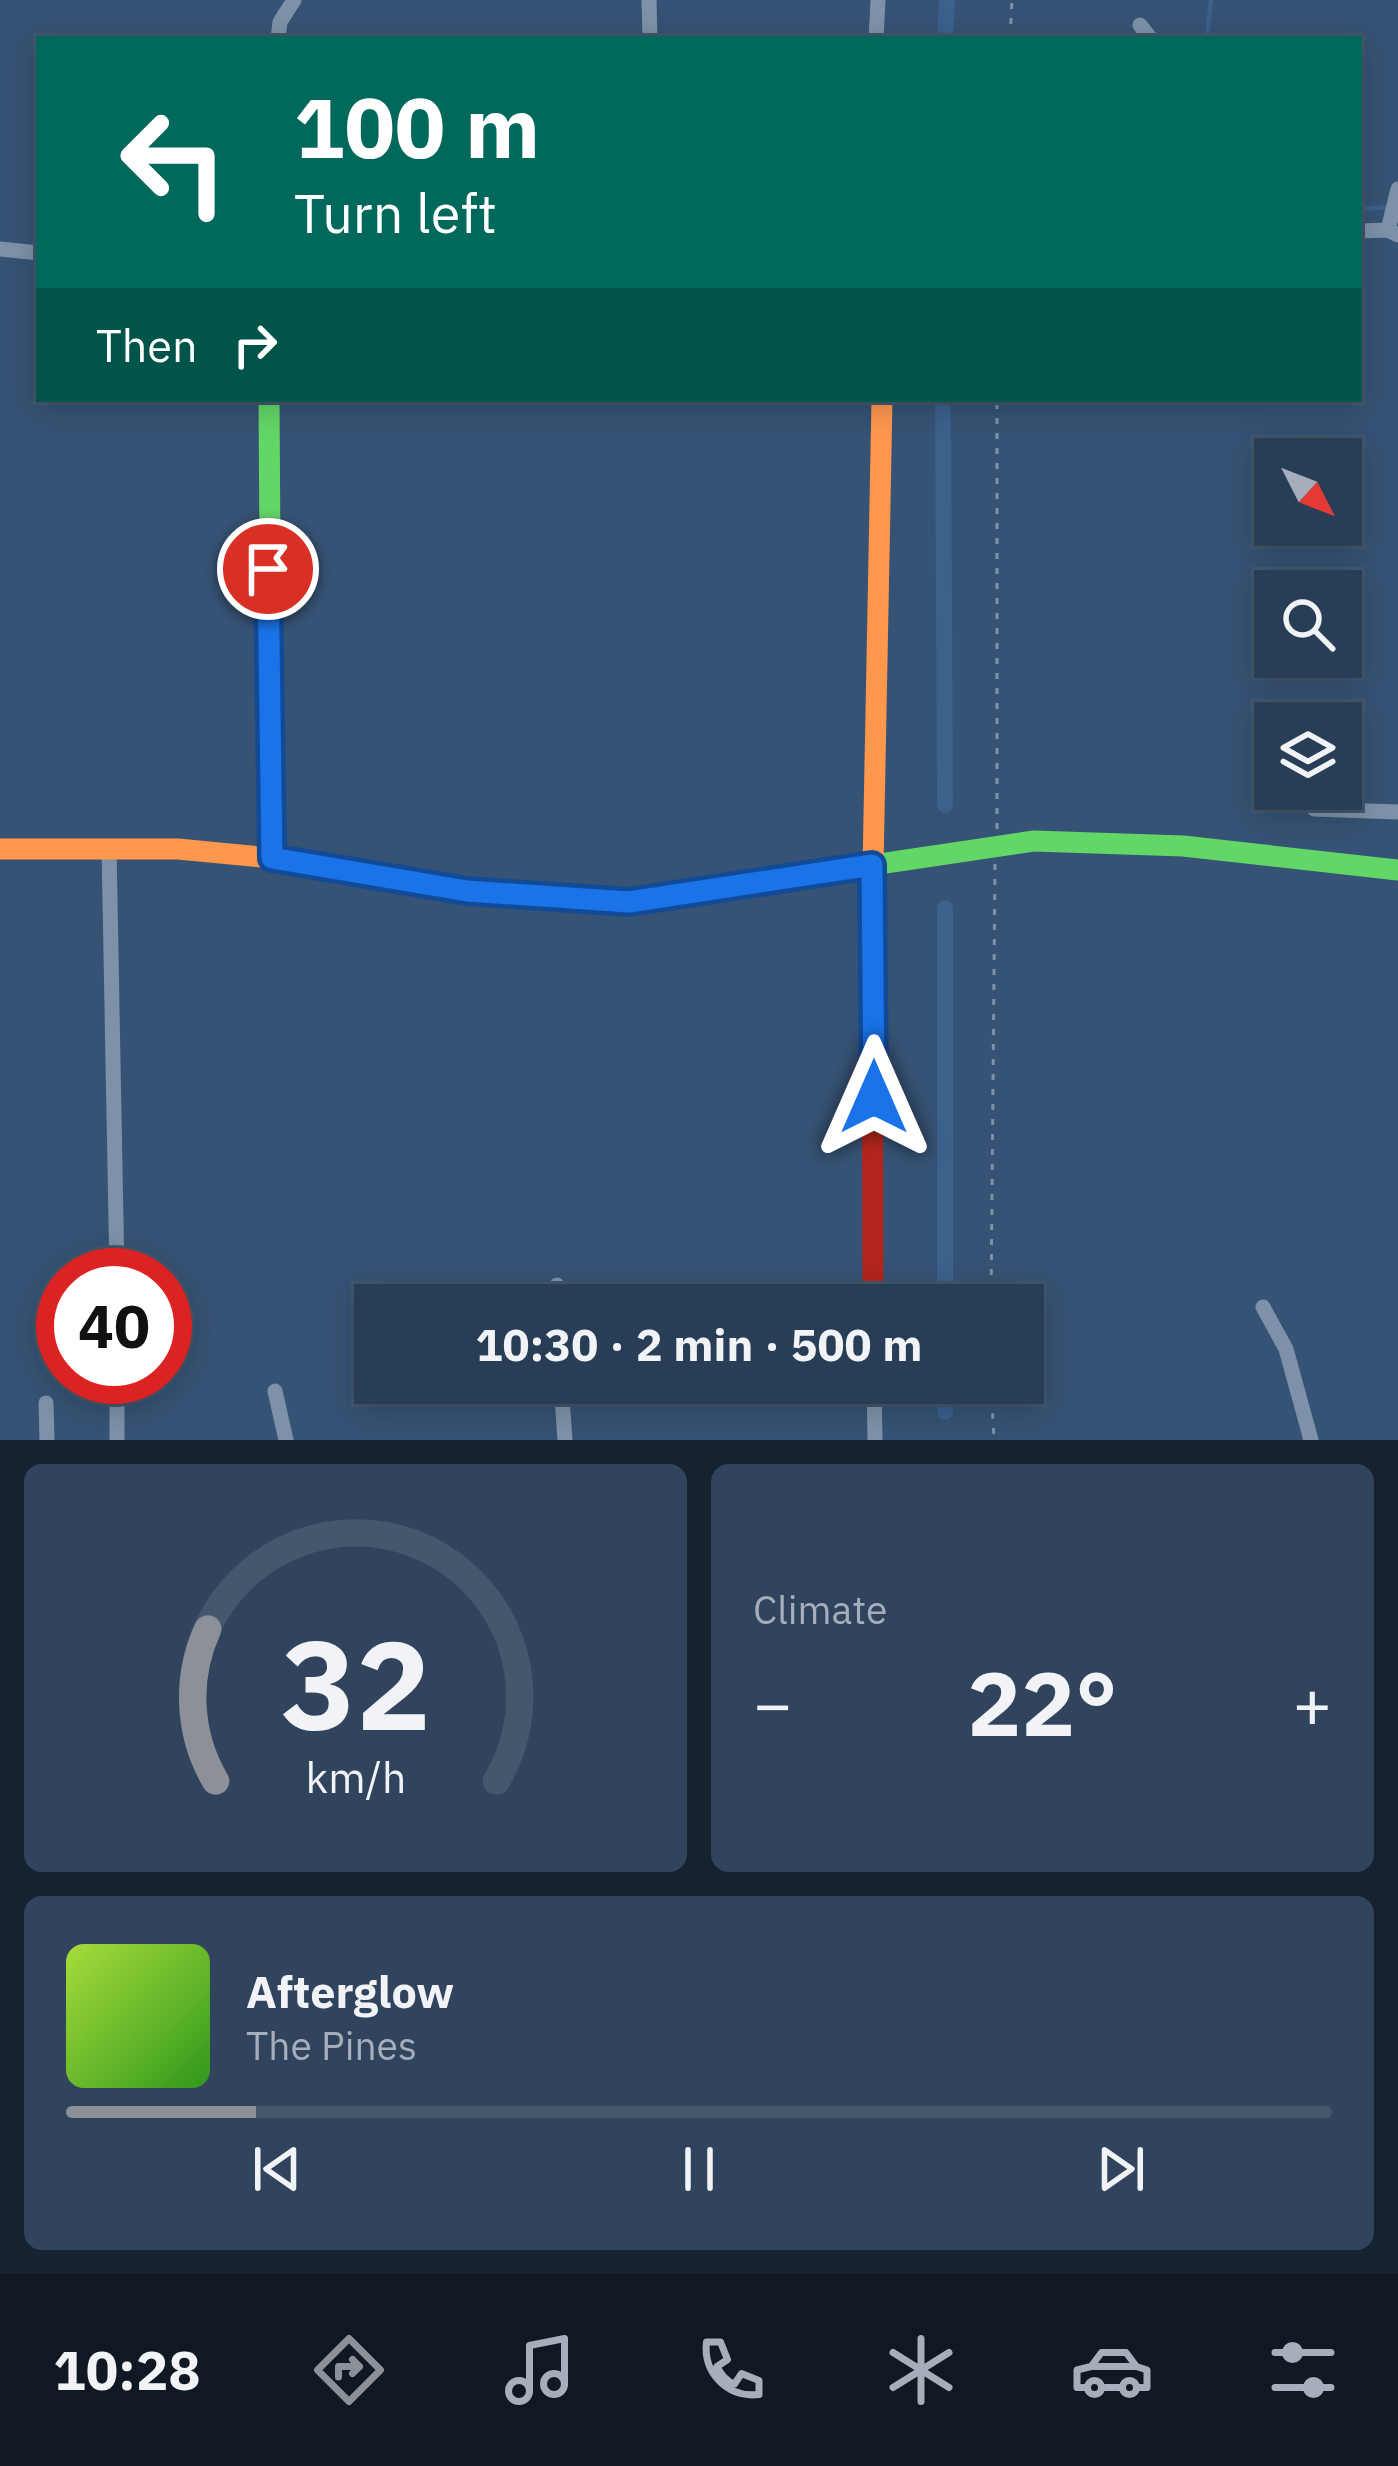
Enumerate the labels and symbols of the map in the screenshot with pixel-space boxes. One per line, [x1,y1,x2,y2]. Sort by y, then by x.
north arrow [1254,438,1362,546]
pin [217,518,319,620]
position arrow [811,1034,937,1160]
speed limit sign: 40 [36,1248,192,1404]

